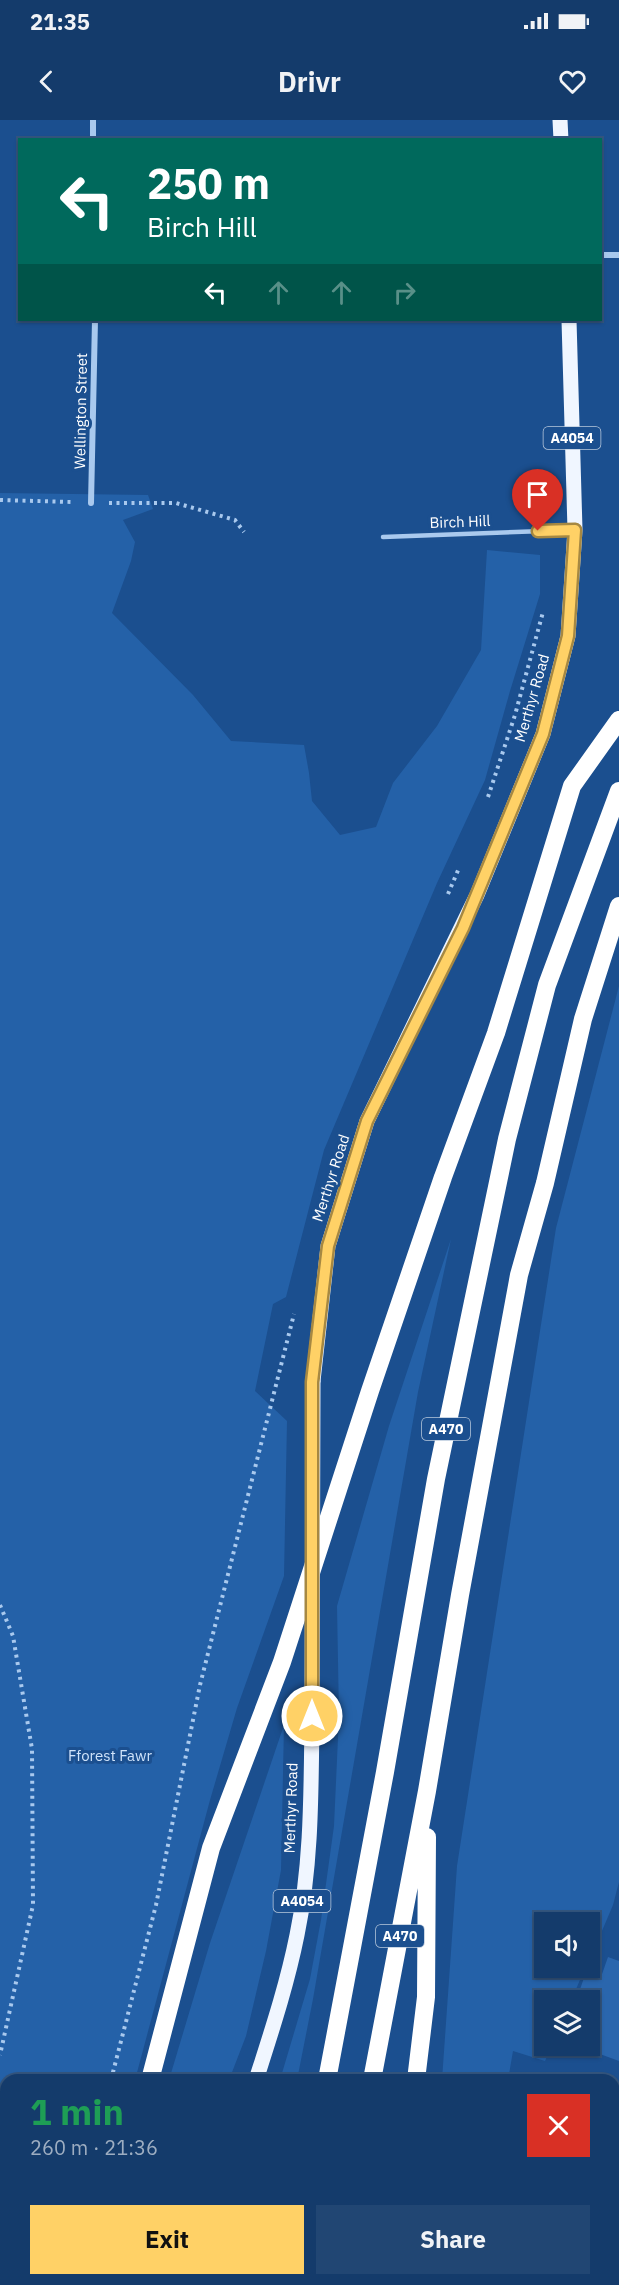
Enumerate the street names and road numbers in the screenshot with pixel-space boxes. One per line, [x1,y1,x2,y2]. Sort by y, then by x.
street label: Wellington Street [70,353,91,469]
road number: A4054 [544,427,600,449]
street label: Birch Hill [429,511,491,532]
street label: Merthyr Road [510,652,553,744]
street label: Merthyr Road [307,1132,354,1224]
road number: A470 [422,1418,470,1440]
street label: Merthyr Road [279,1762,302,1854]
road number: A4054 [274,1890,330,1912]
road number: A470 [376,1925,424,1947]

